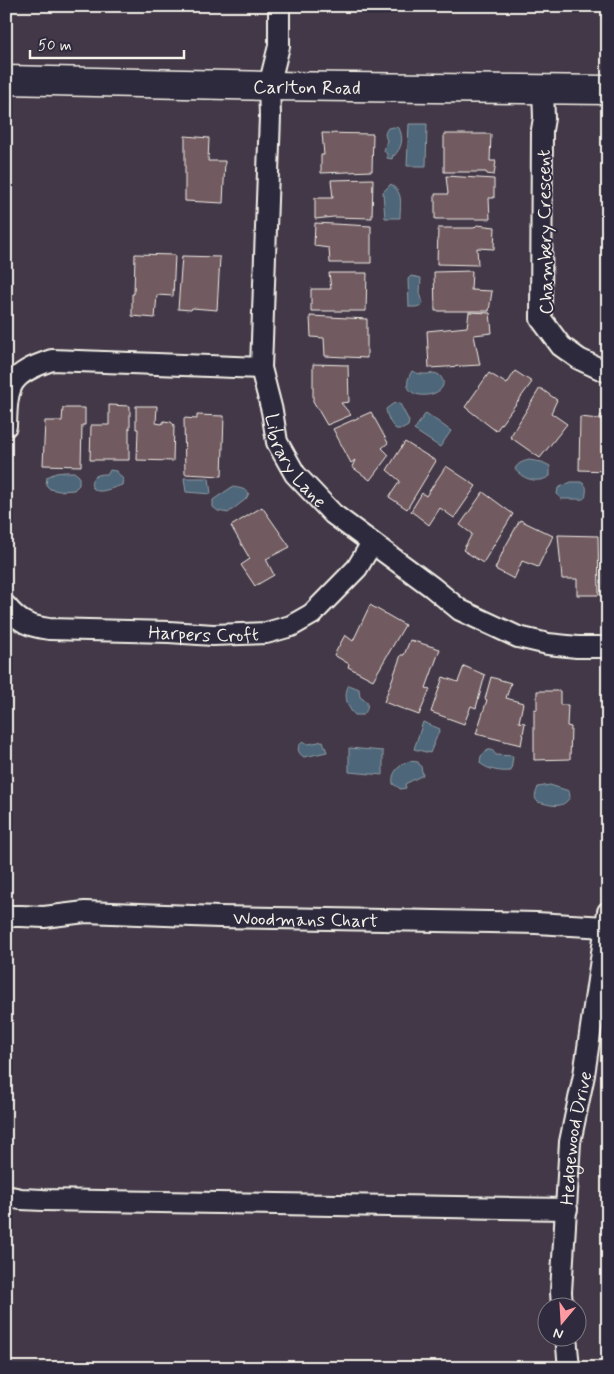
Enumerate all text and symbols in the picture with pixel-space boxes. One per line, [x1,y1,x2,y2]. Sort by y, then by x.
scale bar [30,28,184,60]
text: 50 m [38,36,72,56]
street label: Carlton Road [253,75,361,101]
street label: Chambery Crescent [532,149,559,315]
street label: Library Lane [259,412,332,514]
street label: Harpers Croft [148,620,259,649]
street label: Woodmans Chart [233,906,378,934]
street label: Hedgewood Drive [555,1069,599,1206]
north arrow [536,1296,586,1346]
text: N [551,1323,566,1343]

